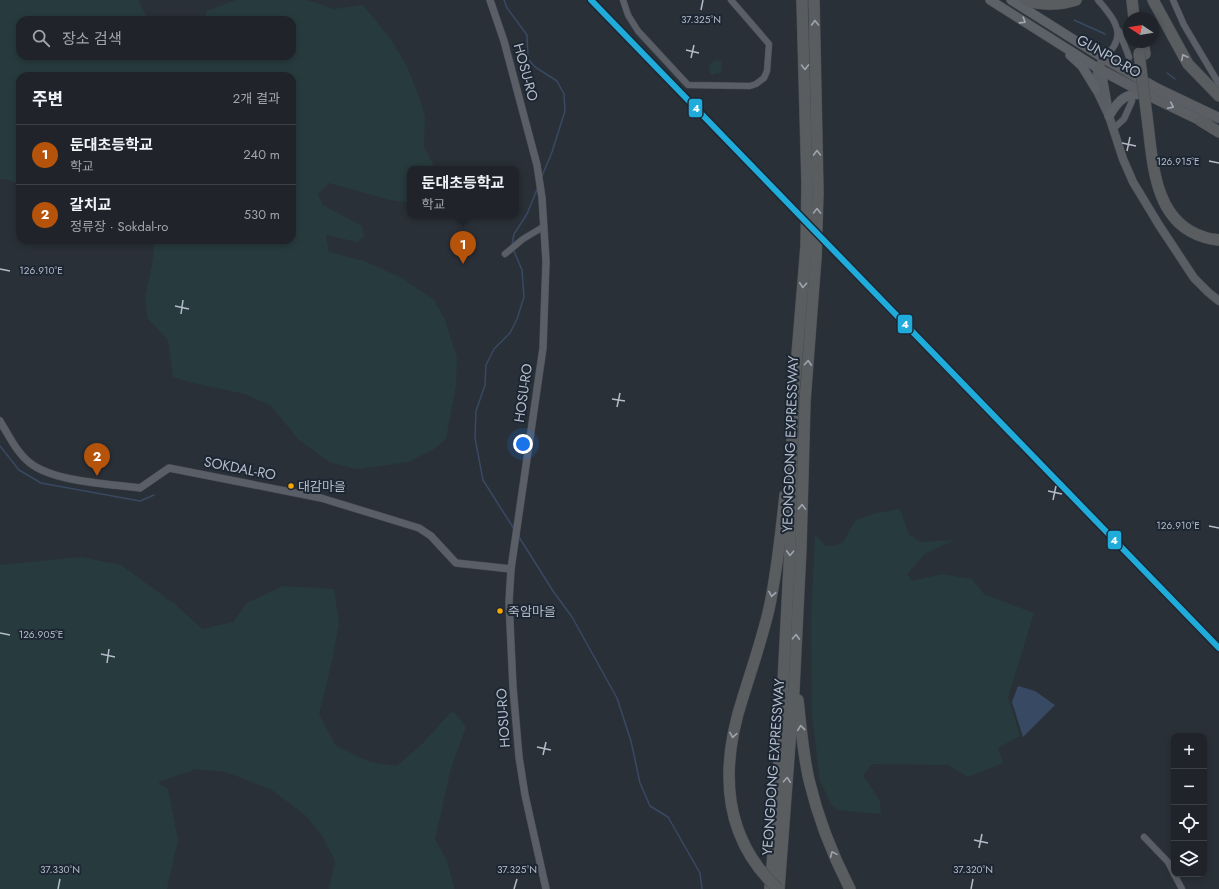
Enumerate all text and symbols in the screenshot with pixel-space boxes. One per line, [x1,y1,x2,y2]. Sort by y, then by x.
text: 37.325°N [681,12,721,27]
north arrow [1123,12,1159,48]
search box [16,16,296,60]
one-way arrow [1019,16,1026,23]
one-way arrow [811,20,819,26]
icon: search [30,27,52,49]
text: 장소 검색 [62,28,122,50]
street label: GUNPO-RO [1073,30,1145,82]
street label: HOSU-RO [509,41,543,103]
one-way arrow [1181,53,1189,61]
one-way arrow [800,64,809,70]
text: 주변 [32,87,63,111]
text: 2개 결과 [233,89,280,108]
line badge: 4 [688,98,703,118]
text: 4 [692,100,700,116]
one-way arrow [1167,101,1175,109]
text: 둔대초등학교 [70,134,153,156]
text: 1 [42,145,48,164]
text: 240 m [243,145,280,164]
one-way arrow [813,150,821,156]
text: 126.915°E [1156,154,1200,169]
text: 학교 [70,157,94,176]
popup [407,166,519,218]
text: 둔대초등학교 [422,172,504,194]
text: 갈치교 [70,194,111,216]
text: 학교 [422,195,446,214]
text: 2 [41,205,49,224]
text: 530 m [244,205,280,224]
one-way arrow [813,208,821,214]
text: 정류장 · Sokdal-ro [70,217,168,236]
pin: 1 [450,231,476,264]
text: 126.910°E [19,263,63,278]
one-way arrow [798,282,807,288]
line badge: 4 [897,314,913,334]
text: 4 [901,316,909,332]
street label: YEONGDONG EXPRESSWAY [777,355,803,533]
one-way arrow [804,360,813,366]
street label: HOSU-RO [509,362,537,424]
your location [513,434,533,454]
pin: 2 [84,443,110,476]
street label: SOKDAL-RO [202,451,278,485]
place label: 대감마을 [298,477,346,496]
marker: 대감마을 [286,481,296,491]
one-way arrow [798,504,806,510]
text: 126.910°E [1156,518,1200,533]
line badge: 4 [1107,530,1122,550]
text: 4 [1110,532,1118,548]
one-way arrow [785,550,794,556]
one-way arrow [768,591,777,597]
place label: 죽암마을 [508,602,556,621]
marker: 죽암마을 [495,606,505,616]
text: 126.905°E [19,627,63,642]
one-way arrow [792,634,801,640]
street label: YEONGDONG EXPRESSWAY [757,678,789,856]
street label: HOSU-RO [491,688,515,748]
one-way arrow [797,725,806,731]
one-way arrow [729,732,738,738]
map controls [1171,733,1207,877]
button: + [1171,733,1207,769]
button: − [1171,769,1207,805]
one-way arrow [782,777,791,783]
button: locate [1171,805,1207,841]
button: layers [1171,841,1207,877]
one-way arrow [830,850,838,857]
text: 37.330°N [40,862,80,877]
text: 37.325°N [497,862,537,877]
text: 37.320°N [953,862,993,877]

